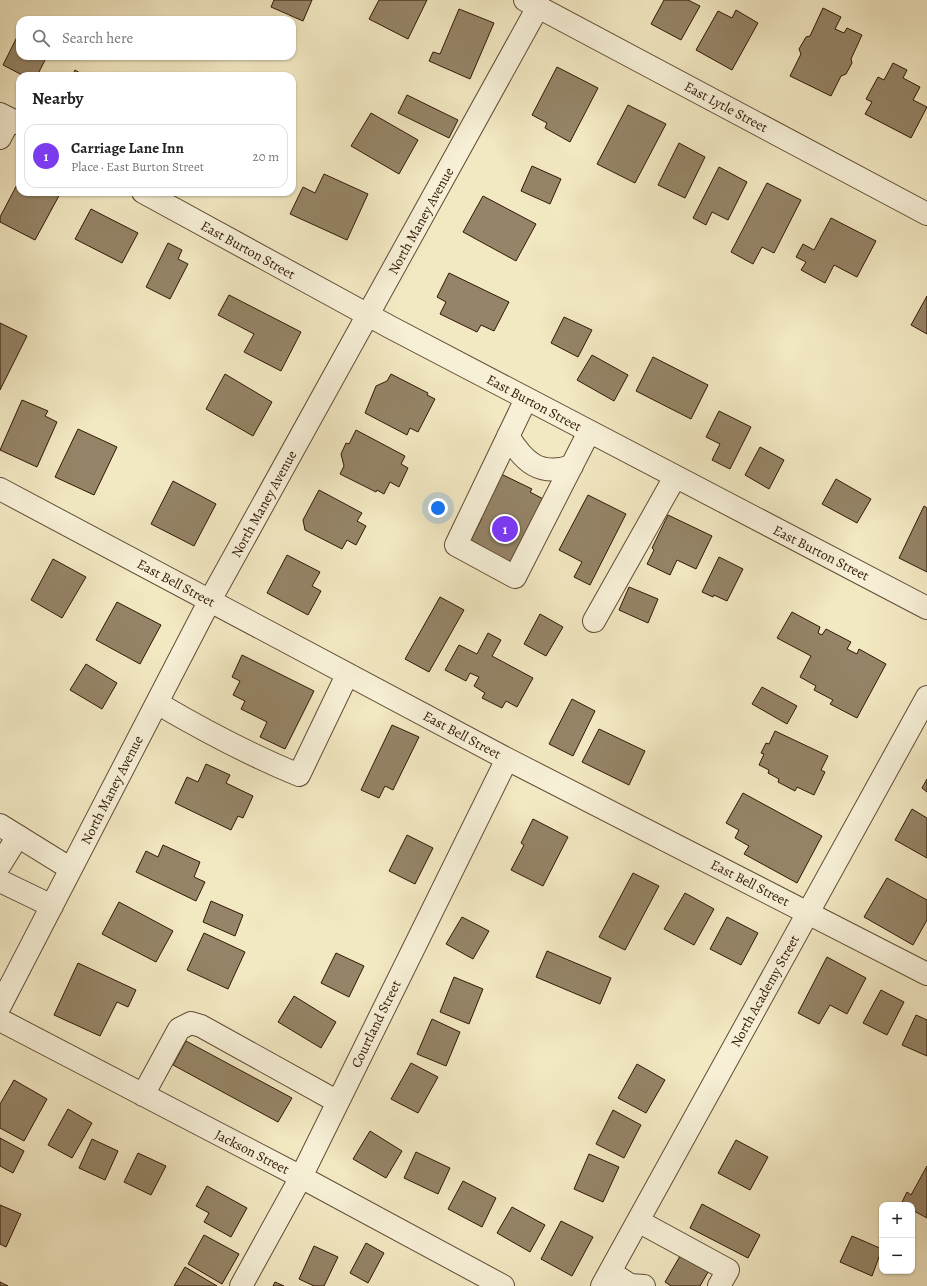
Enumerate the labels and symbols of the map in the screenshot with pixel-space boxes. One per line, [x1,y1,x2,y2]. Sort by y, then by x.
street label: East Lytle Street [681,77,771,137]
street label: North Maney Avenue [384,164,458,278]
street label: East Burton Street [197,216,299,284]
street label: East Burton Street [483,370,585,436]
street label: North Maney Avenue [227,447,301,561]
your location [428,498,448,518]
pin: 1 [492,514,518,544]
street label: East Burton Street [770,521,873,586]
street label: East Bell Street [134,554,219,612]
street label: East Bell Street [420,706,505,764]
street label: North Maney Avenue [76,732,148,848]
street label: East Bell Street [707,855,793,911]
street label: North Academy Street [726,931,804,1051]
street label: Courtland Street [347,977,406,1071]
street label: Jackson Street [212,1125,293,1179]

